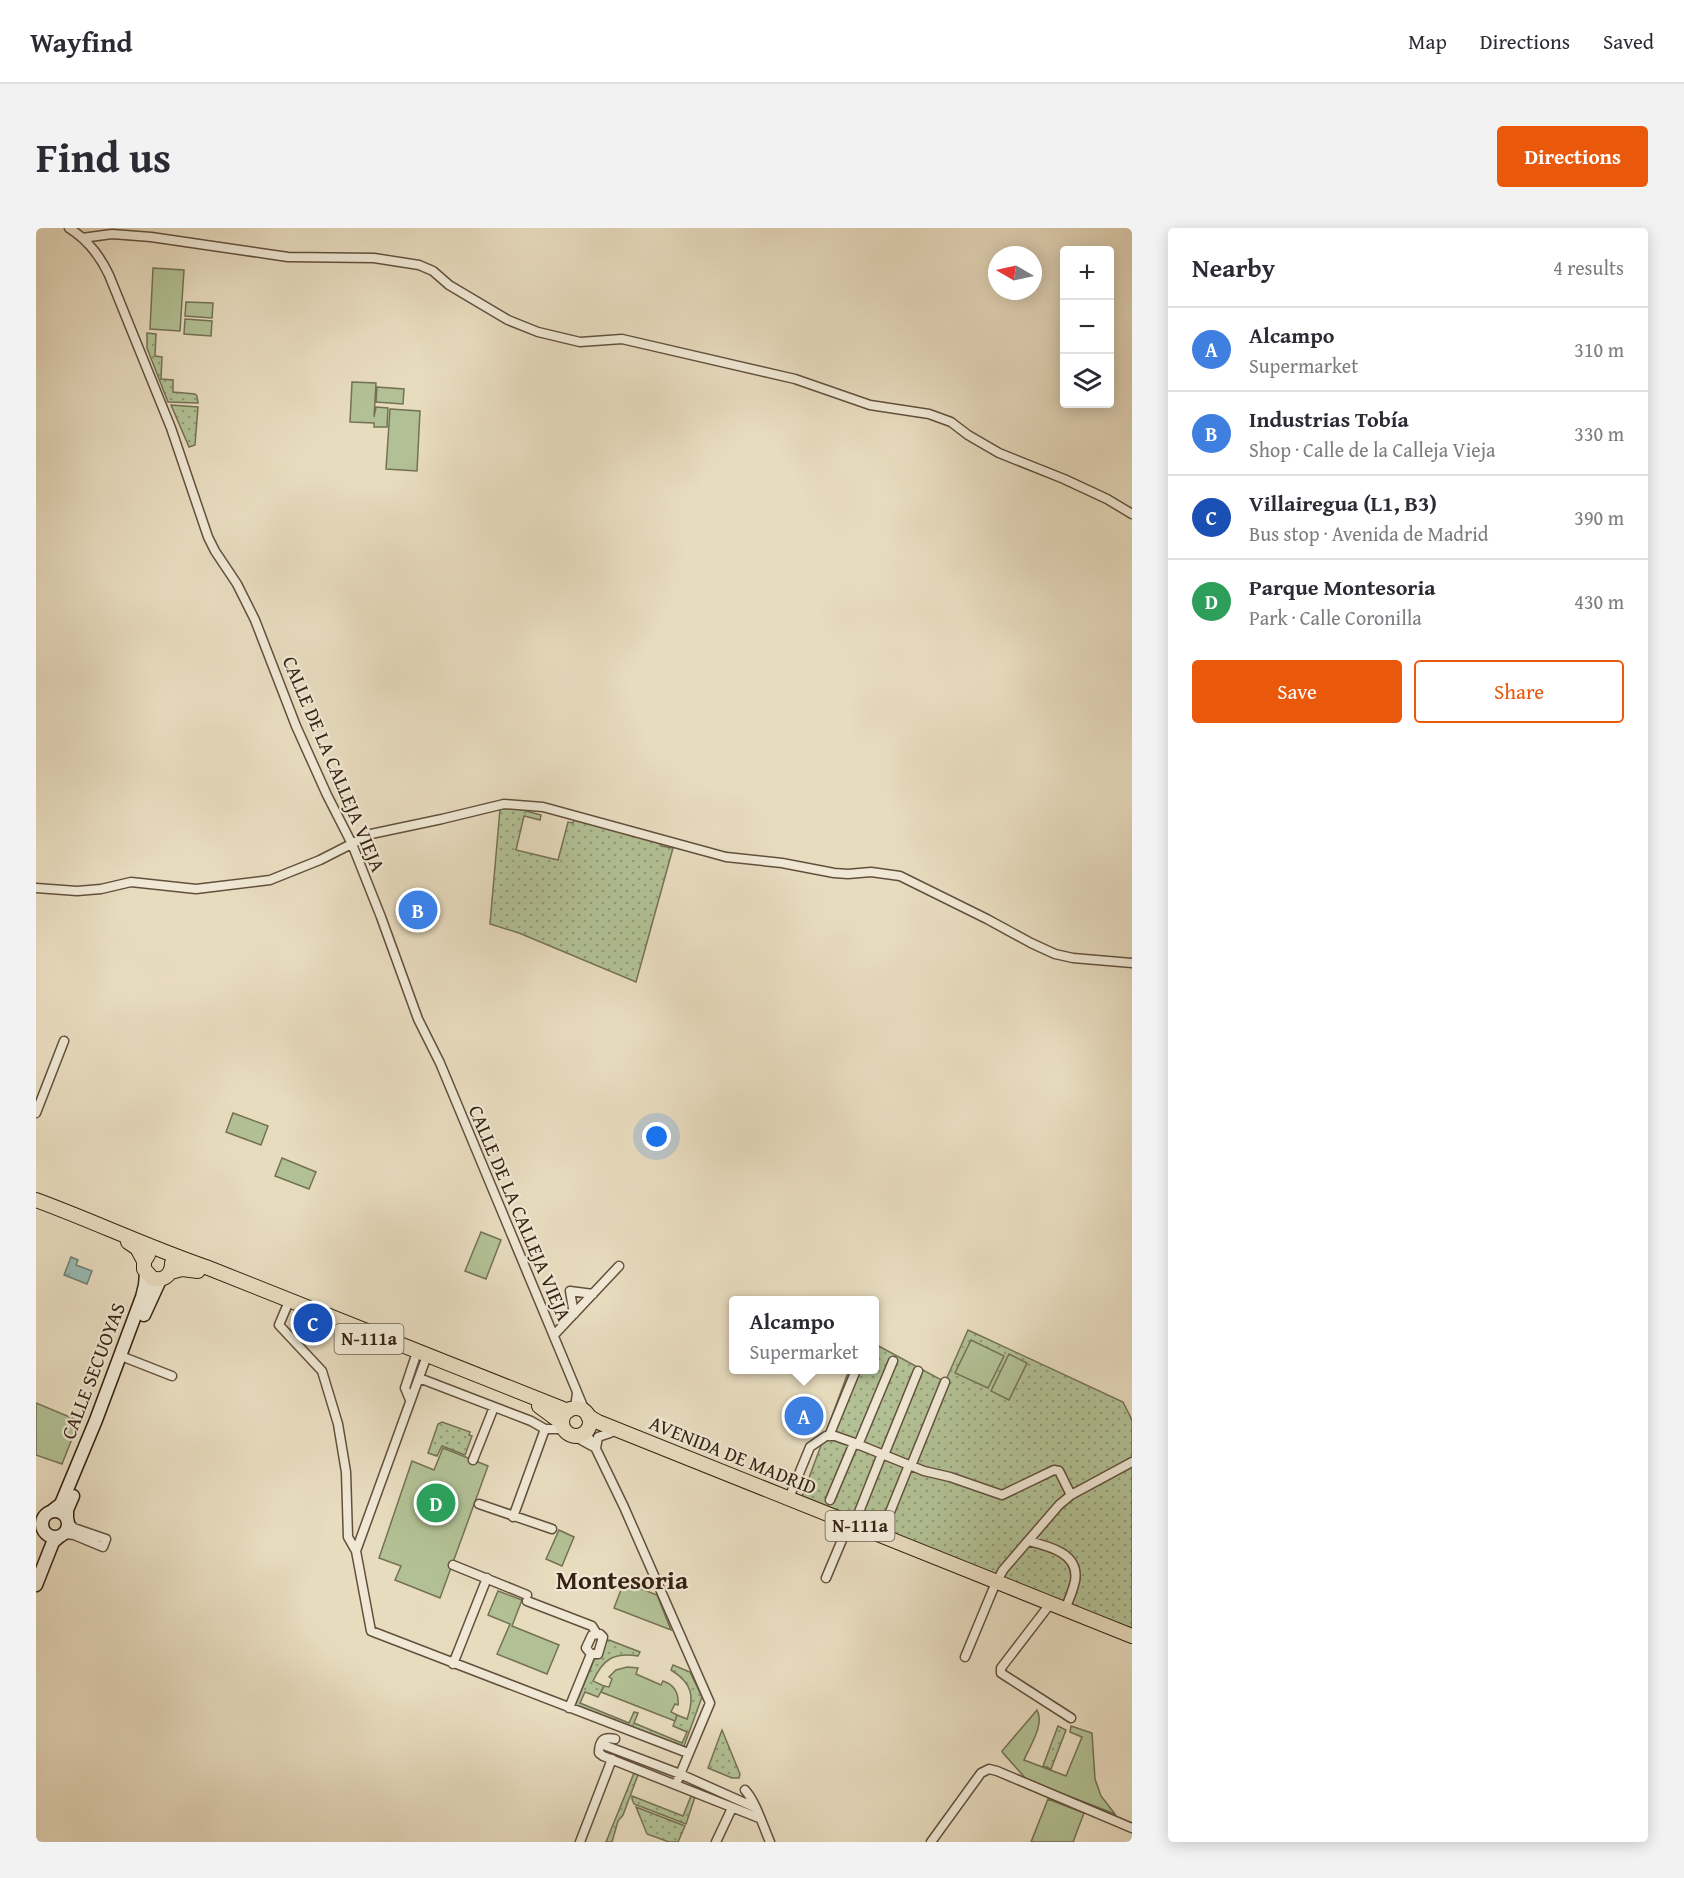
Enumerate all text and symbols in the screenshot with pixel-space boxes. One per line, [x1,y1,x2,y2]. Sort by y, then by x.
text: Wayfind [30,21,132,62]
text: Map [1408,26,1447,57]
text: Directions [1480,26,1570,57]
text: Saved [1603,26,1654,57]
text: Find us [36,126,171,187]
button: Directions [1497,126,1648,187]
north arrow [988,246,1042,300]
map controls [1060,246,1114,408]
button: + [1060,246,1114,300]
text: Nearby [1192,248,1275,287]
text: 4 results [1553,253,1624,282]
button: − [1060,300,1114,354]
text: Alcampo [1249,319,1334,351]
text: A [1205,335,1218,364]
text: 310 m [1574,335,1624,364]
text: Supermarket [1249,351,1358,380]
button: layers [1060,354,1114,408]
text: Industrias Tobía [1249,403,1409,435]
text: B [1205,419,1218,448]
text: 330 m [1574,419,1624,448]
text: Shop · Calle de la Calleja Vieja [1249,435,1495,464]
text: Villairegua (L1, B3) [1249,487,1437,519]
text: C [1206,503,1217,532]
text: 390 m [1574,503,1624,532]
text: Bus stop · Avenida de Madrid [1249,519,1489,548]
text: Parque Montesoria [1249,571,1436,603]
text: D [1205,587,1218,616]
text: 430 m [1574,587,1624,616]
text: Park · Calle Coronilla [1249,603,1422,632]
street label: CALLE DE LA CALLEJA VIEJA [276,651,393,876]
button: Save [1192,660,1402,723]
button: Share [1414,660,1624,723]
pin: B [398,888,437,932]
street label: CALLE DE LA CALLEJA VIEJA [462,1100,579,1325]
your location [642,1122,671,1151]
popup [729,1296,879,1374]
street label: CALLE SECUOYAS [53,1298,132,1443]
pin: C [294,1300,332,1346]
text: Alcampo [749,1305,835,1337]
road number: N-111a [334,1324,404,1354]
text: Supermarket [749,1337,859,1366]
pin: A [784,1394,824,1438]
street label: AVENIDA DE MADRID [646,1410,820,1500]
pin: D [416,1480,456,1526]
road number: N-111a [826,1511,894,1541]
district label: Montesoria [556,1560,689,1599]

